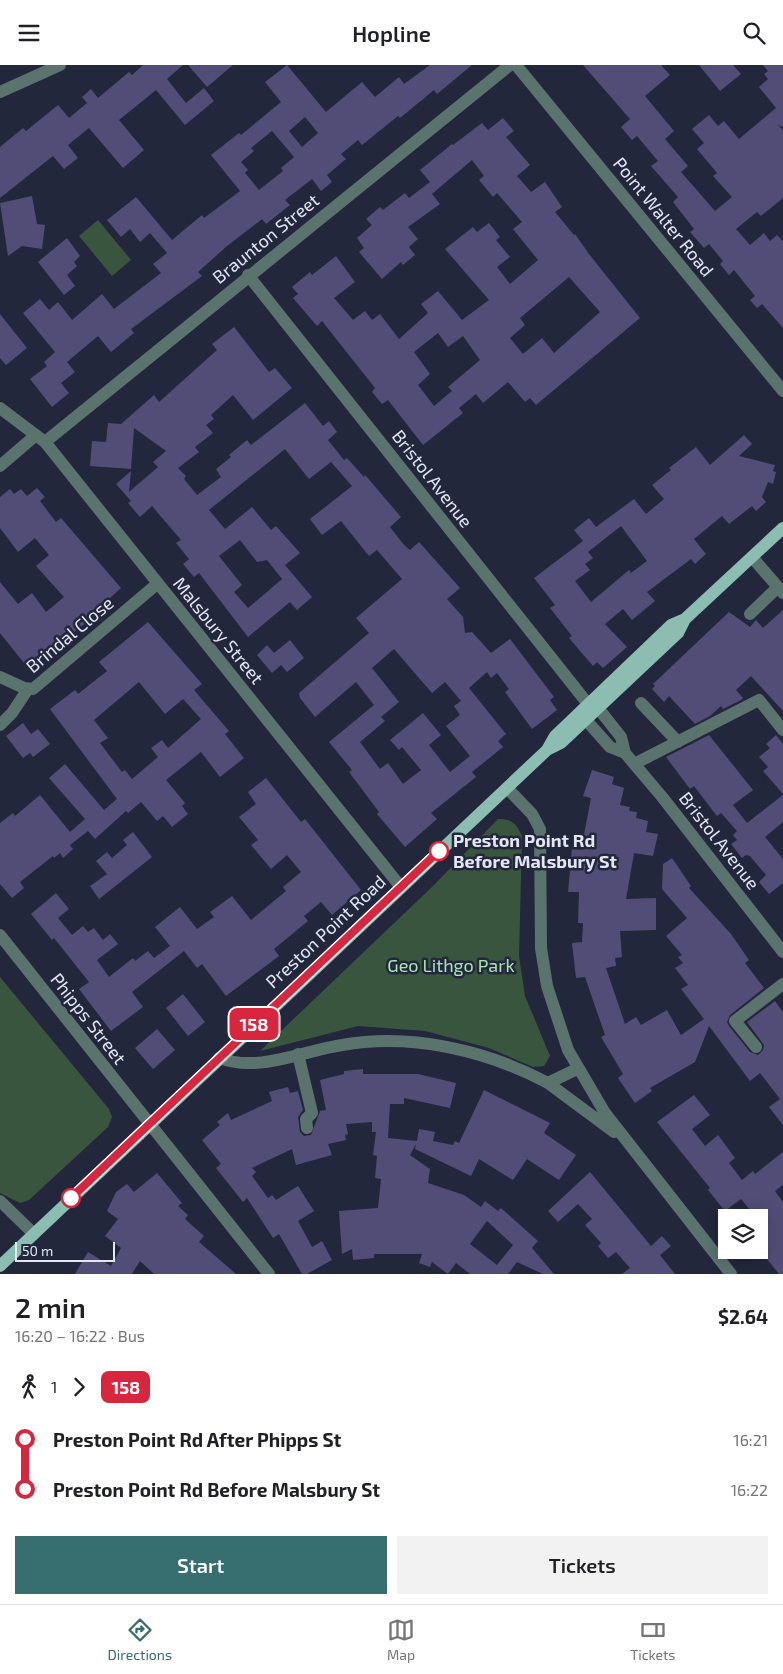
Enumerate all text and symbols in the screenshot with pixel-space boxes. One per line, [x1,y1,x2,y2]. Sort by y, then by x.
icon: menu [15,19,43,47]
icon: search [740,19,768,47]
text: Hopline [352,20,431,46]
street label: Point Walter Road [609,152,719,280]
street label: Braunton Street [208,189,323,288]
street label: Bristol Avenue [388,425,478,532]
street label: Malsbury Street [169,573,269,688]
street label: Brindal Close [21,591,117,677]
street label: Bristol Avenue [675,787,765,894]
place label: Preston Point Rd Before Malsbury St [453,829,617,872]
marker: Preston Point Rd Before Malsbury St [429,841,449,861]
street label: Preston Point Road [261,870,390,992]
park label: Geo Lithgo Park [387,954,515,976]
street label: Phipps Street [46,968,131,1068]
line badge: 158 [225,1008,283,1040]
text: 158 [240,1013,268,1035]
unlabelled marker [61,1188,81,1208]
map controls [718,1209,768,1259]
button: layers [718,1209,768,1259]
scale bar [15,1239,115,1262]
text: 50 m [22,1242,53,1259]
text: 2 min [15,1290,86,1324]
text: $2.64 [718,1305,768,1328]
text: 16:20 – 16:22 · Bus [15,1326,145,1345]
icon: walk [15,1373,43,1401]
icon: forward [65,1373,93,1401]
text: 158 [111,1376,140,1398]
text: 1 [51,1377,57,1396]
text: Preston Point Rd After Phipps St [53,1428,341,1451]
text: 16:21 [733,1430,768,1449]
text: Preston Point Rd Before Malsbury St [53,1478,380,1501]
text: 16:22 [731,1480,768,1499]
button: Start [15,1536,387,1594]
button: Tickets [397,1536,768,1594]
tab: Directions [107,1616,172,1663]
tab: Map [387,1616,415,1663]
tab: Tickets [630,1616,675,1663]

